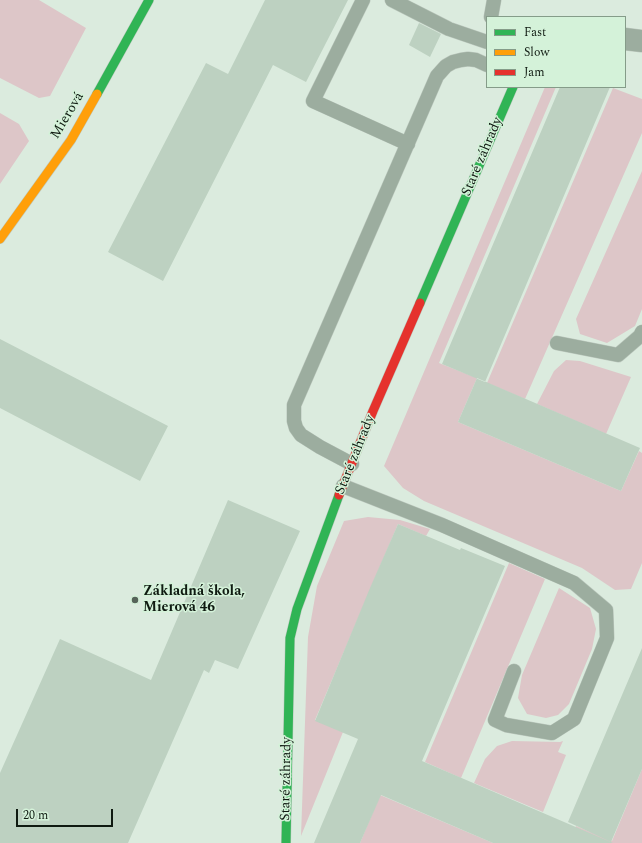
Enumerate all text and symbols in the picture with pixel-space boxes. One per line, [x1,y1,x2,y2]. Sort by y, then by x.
legend [486,16,626,88]
text: Fast [524,23,546,42]
text: Slow [524,43,549,62]
text: Jam [524,63,545,82]
street label: Mierová [48,90,88,142]
street label: Staré záhrady [459,115,507,199]
street label: Staré záhrady [332,413,380,497]
place label: Základná škola, Mierová 46 [143,584,245,616]
marker: Základná škola, Mierová 46 [130,595,140,605]
street label: Staré záhrady [278,737,296,821]
scale bar [18,801,115,827]
text: 20 m [23,806,48,825]

